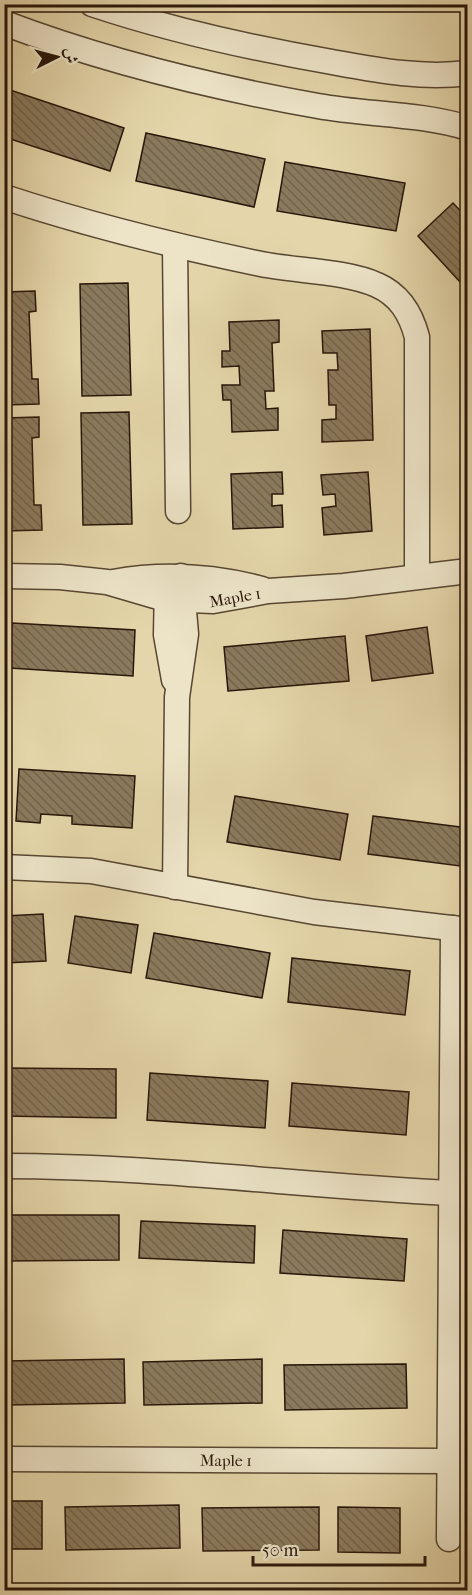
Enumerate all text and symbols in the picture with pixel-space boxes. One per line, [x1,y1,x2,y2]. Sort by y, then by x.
north arrow [27,27,87,87]
text: ش [61,47,82,64]
street label: Maple 1 [208,584,262,612]
street label: Maple 1 [200,1451,252,1470]
scale bar [253,1529,426,1567]
text: 50 m [262,1540,299,1561]

